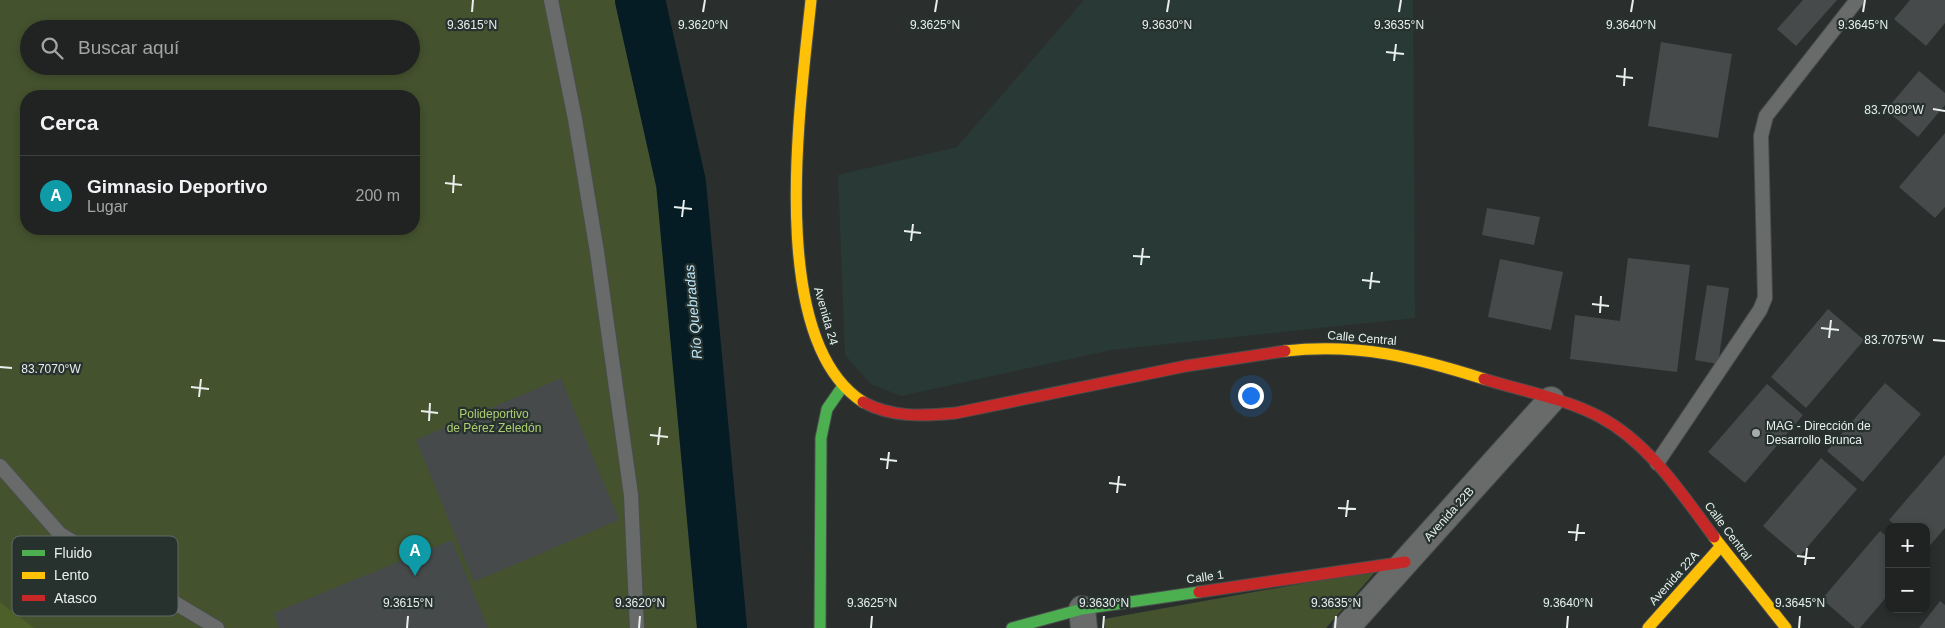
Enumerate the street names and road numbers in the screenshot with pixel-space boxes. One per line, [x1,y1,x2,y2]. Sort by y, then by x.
street label: Avenida 24 [811,285,841,347]
street label: Calle Central [1327,328,1397,348]
street label: Avenida 22B [1421,484,1477,544]
street label: Calle Central [1702,499,1754,563]
street label: Avenida 22A [1646,548,1702,608]
street label: Calle 1 [1186,567,1225,587]

